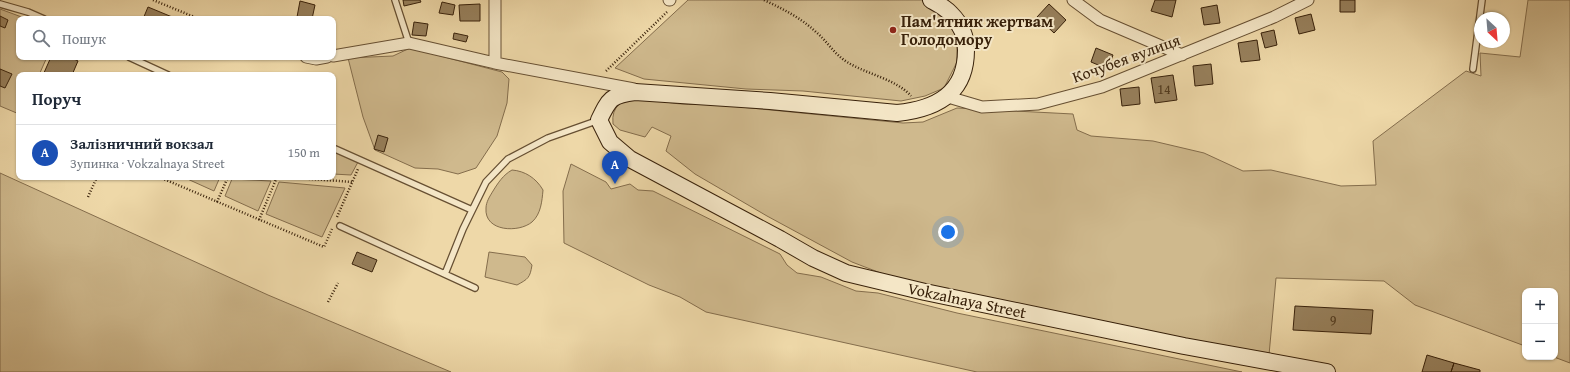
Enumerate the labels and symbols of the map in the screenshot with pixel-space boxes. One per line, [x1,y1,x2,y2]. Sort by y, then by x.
place label: Пам'ятник жертвам Голодомору [901,9,1053,51]
north arrow [1474,12,1510,48]
marker: Пам'ятник жертвам Голодомору [888,25,898,35]
street label: Кочубея вулиця [1069,27,1183,89]
house number: 14 [1157,79,1171,99]
pin: A [602,151,628,184]
your location [938,222,958,242]
street label: Vokzalnaya Street [905,276,1029,324]
house number: 9 [1330,310,1337,330]

